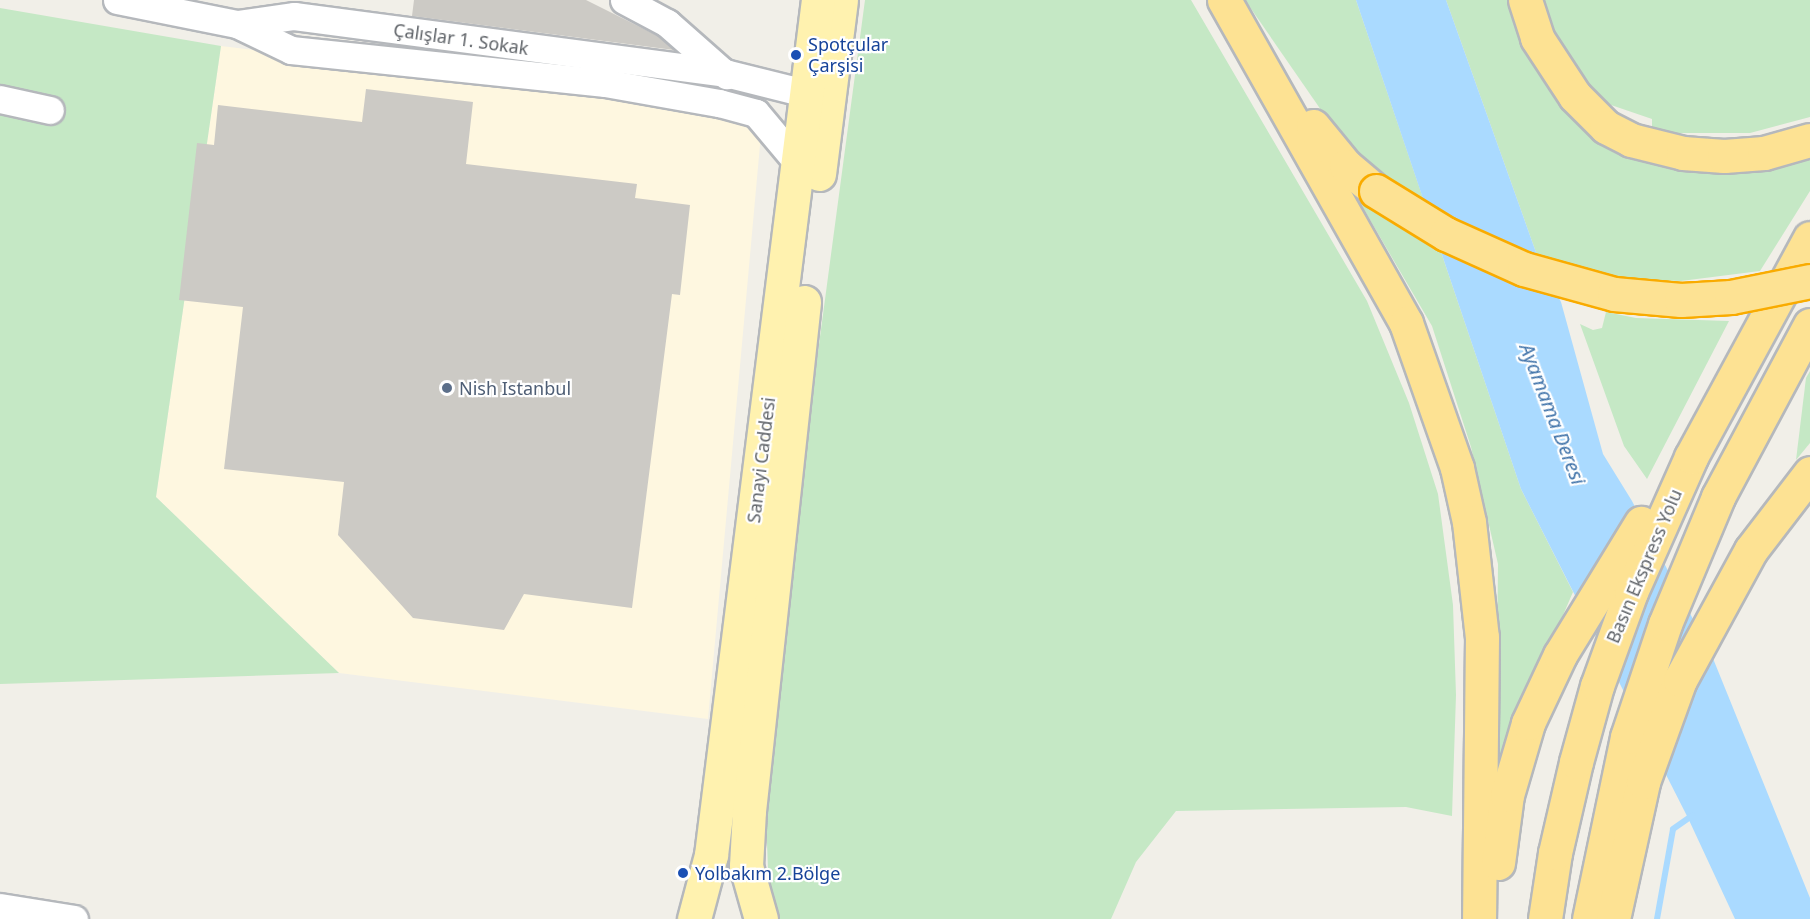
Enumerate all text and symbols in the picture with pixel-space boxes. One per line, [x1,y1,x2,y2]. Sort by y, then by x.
street label: Çalışlar 1. Sokak [392,19,530,59]
place label: Spotçular Çarşisi [808,34,888,76]
marker: Spotçular Çarşisi [789,48,803,62]
water label: Ayamama Deresi [1515,340,1591,488]
place label: Nish Istanbul [459,377,571,399]
marker: Nish Istanbul [440,381,454,395]
street label: Sanayi Caddesi [743,396,779,524]
street label: Basın Ekspress Yolu [1602,486,1686,646]
place label: Yolbakım 2.Bölge [695,862,840,884]
marker: Yolbakım 2.Bölge [676,866,690,880]

